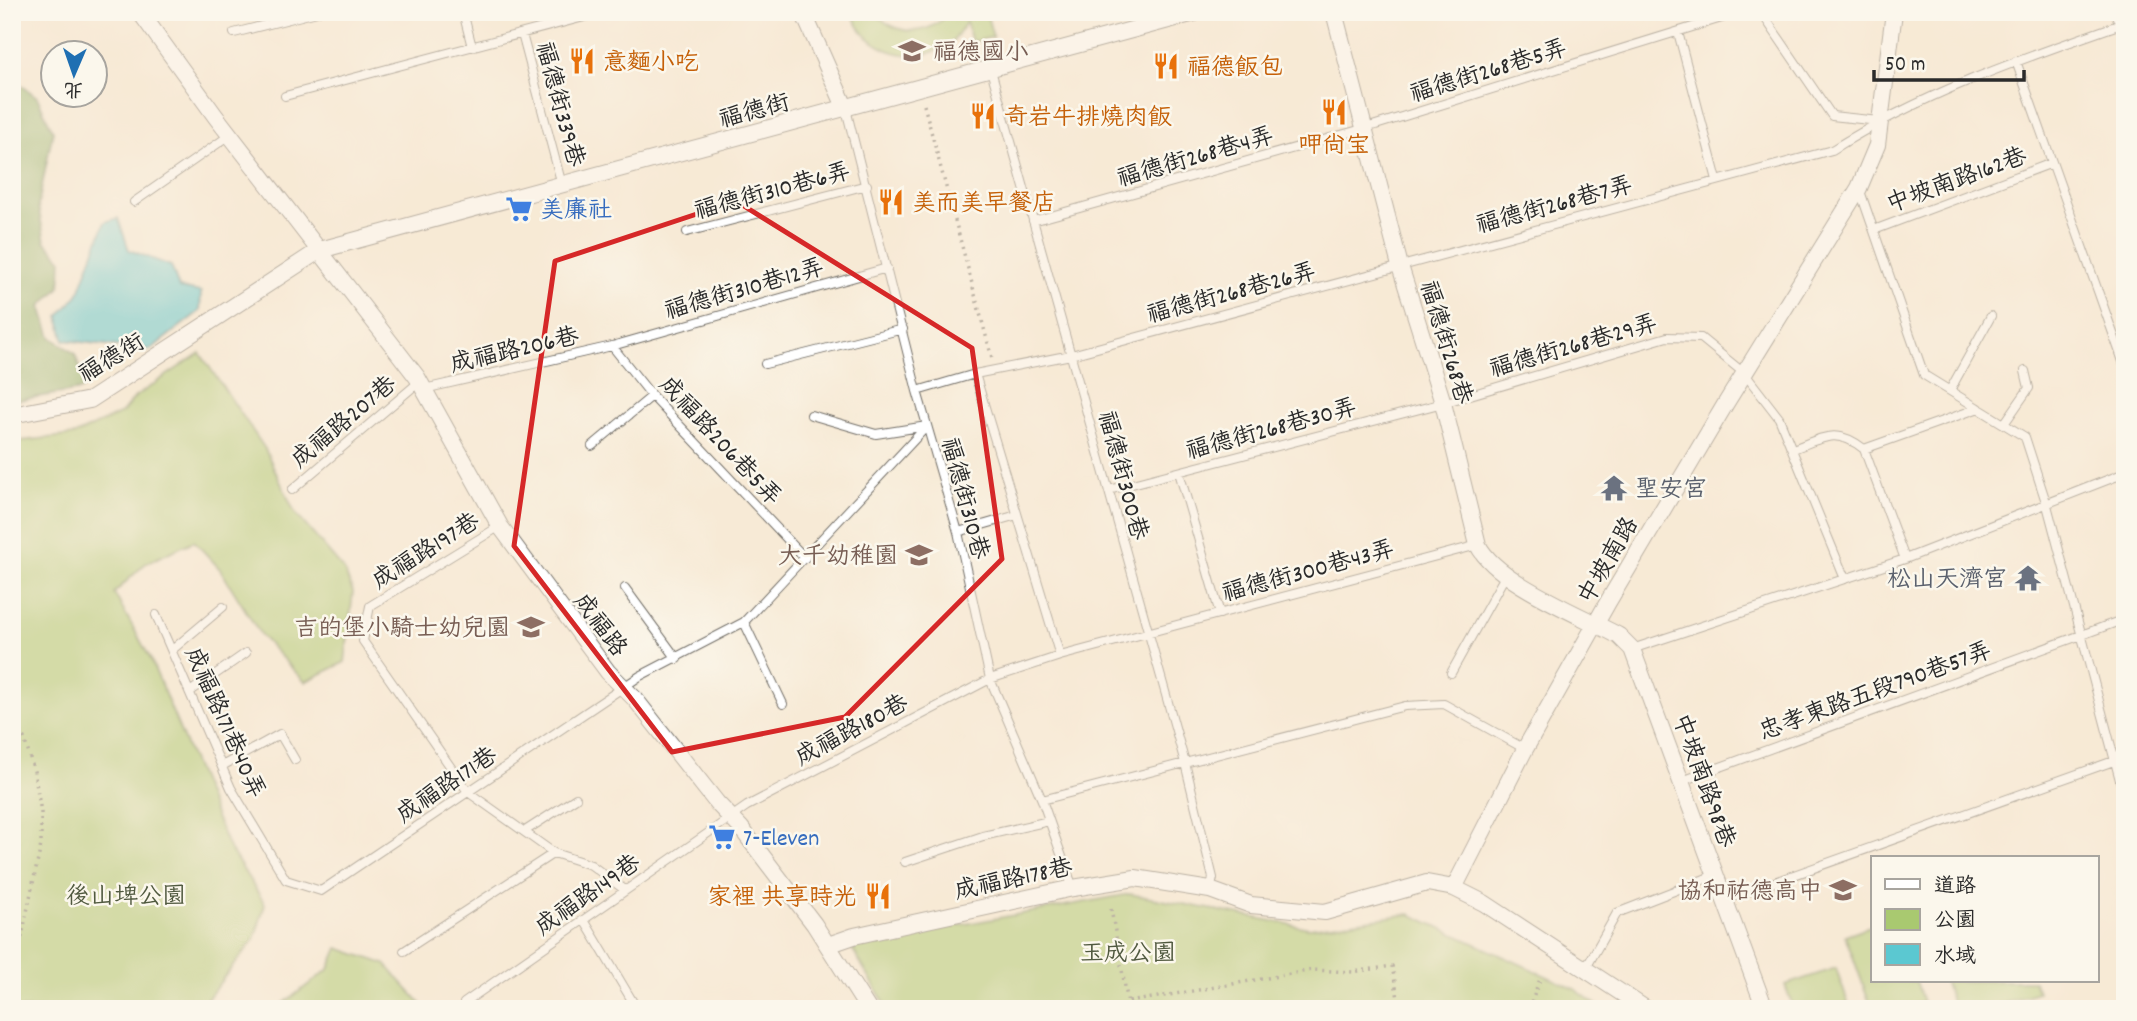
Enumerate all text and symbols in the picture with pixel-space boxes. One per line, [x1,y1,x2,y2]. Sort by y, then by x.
street label: 福德街268巷5弄 [1406,33,1572,113]
school or university icon: 福德國小 [897,36,927,66]
place label: 福德國小 [933,37,1029,71]
north arrow [38,38,108,108]
street label: 福德街339巷 [525,38,591,171]
scale bar [1874,38,2025,82]
restaurant icon: 意麵小吃 [567,46,597,76]
place label: 意麵小吃 [603,47,699,81]
restaurant icon: 福德飯包 [1151,51,1181,81]
text: 50 m [1885,51,1925,81]
place label: 福德飯包 [1187,52,1283,86]
text: 北 [64,74,84,101]
street label: 福德街 [716,87,794,139]
restaurant icon: 呷尚宝 [1319,97,1349,127]
restaurant icon: 奇岩牛排燒肉飯 [968,101,998,131]
place label: 奇岩牛排燒肉飯 [1004,102,1172,136]
street label: 福德街268巷4弄 [1113,120,1278,198]
place label: 呷尚宝 [1298,130,1370,164]
street label: 中坡南路162巷 [1882,141,2032,223]
street label: 福德街310巷6弄 [691,156,855,230]
street label: 福德街268巷7弄 [1473,170,1637,244]
restaurant icon: 美而美早餐店 [876,187,906,217]
place label: 美而美早餐店 [912,188,1056,222]
supermarket icon: 美廉社 [504,194,534,224]
place label: 美廉社 [540,195,612,229]
street label: 福德街310巷12弄 [661,252,829,330]
street label: 福德街268巷26弄 [1143,256,1320,334]
street label: 福德街268巷 [1409,277,1479,409]
street label: 福德街268巷29弄 [1486,308,1662,388]
street label: 成福路206巷 [447,321,582,383]
street label: 福德街 [73,326,152,393]
street label: 成福路207巷 [285,369,405,478]
street label: 成福路206巷5弄 [650,370,788,515]
street label: 福德街268巷30弄 [1183,392,1361,470]
street label: 福德街300巷 [1087,407,1155,544]
street label: 福德街310巷 [931,434,996,564]
temple icon: 聖安宮 [1599,473,1629,503]
place label: 聖安宮 [1635,474,1707,508]
street label: 成福路197巷 [366,506,487,599]
street label: 中坡南路 [1571,511,1648,612]
street label: 福德街300巷43弄 [1219,534,1399,612]
school or university icon: 大千幼稚園 [904,540,934,570]
place label: 大千幼稚園 [778,541,898,575]
temple icon: 松山天濟宮 [2013,563,2043,593]
place label: 松山天濟宮 [1887,564,2007,598]
street label: 成福路 [563,587,634,665]
school or university icon: 吉的堡小騎士幼兒園 [516,612,546,642]
place label: 吉的堡小騎士幼兒園 [294,613,510,647]
street label: 忠孝東路五段790巷57弄 [1755,635,1997,751]
street label: 成福路171巷40弄 [175,642,272,804]
street label: 成福路180巷 [790,688,915,776]
street label: 中坡南路98巷 [1662,709,1742,853]
street label: 成福路171巷 [390,740,505,833]
supermarket icon: 7-Eleven [707,822,737,852]
place label: 7-Eleven [743,823,819,857]
street label: 成福路149巷 [529,847,649,945]
street label: 成福路178巷 [951,852,1076,910]
legend [1871,856,2098,982]
text: 道路 [1934,873,1976,903]
school or university icon: 協和祐德高中 [1828,875,1858,905]
place label: 協和祐德高中 [1678,876,1822,910]
park label: 後山埤公園 [66,881,186,915]
restaurant icon: 家裡 共享時光 [863,881,893,911]
place label: 家裡 共享時光 [708,882,857,916]
text: 公園 [1934,907,1976,937]
park label: 玉成公園 [1080,938,1176,972]
text: 水域 [1934,943,1976,973]

